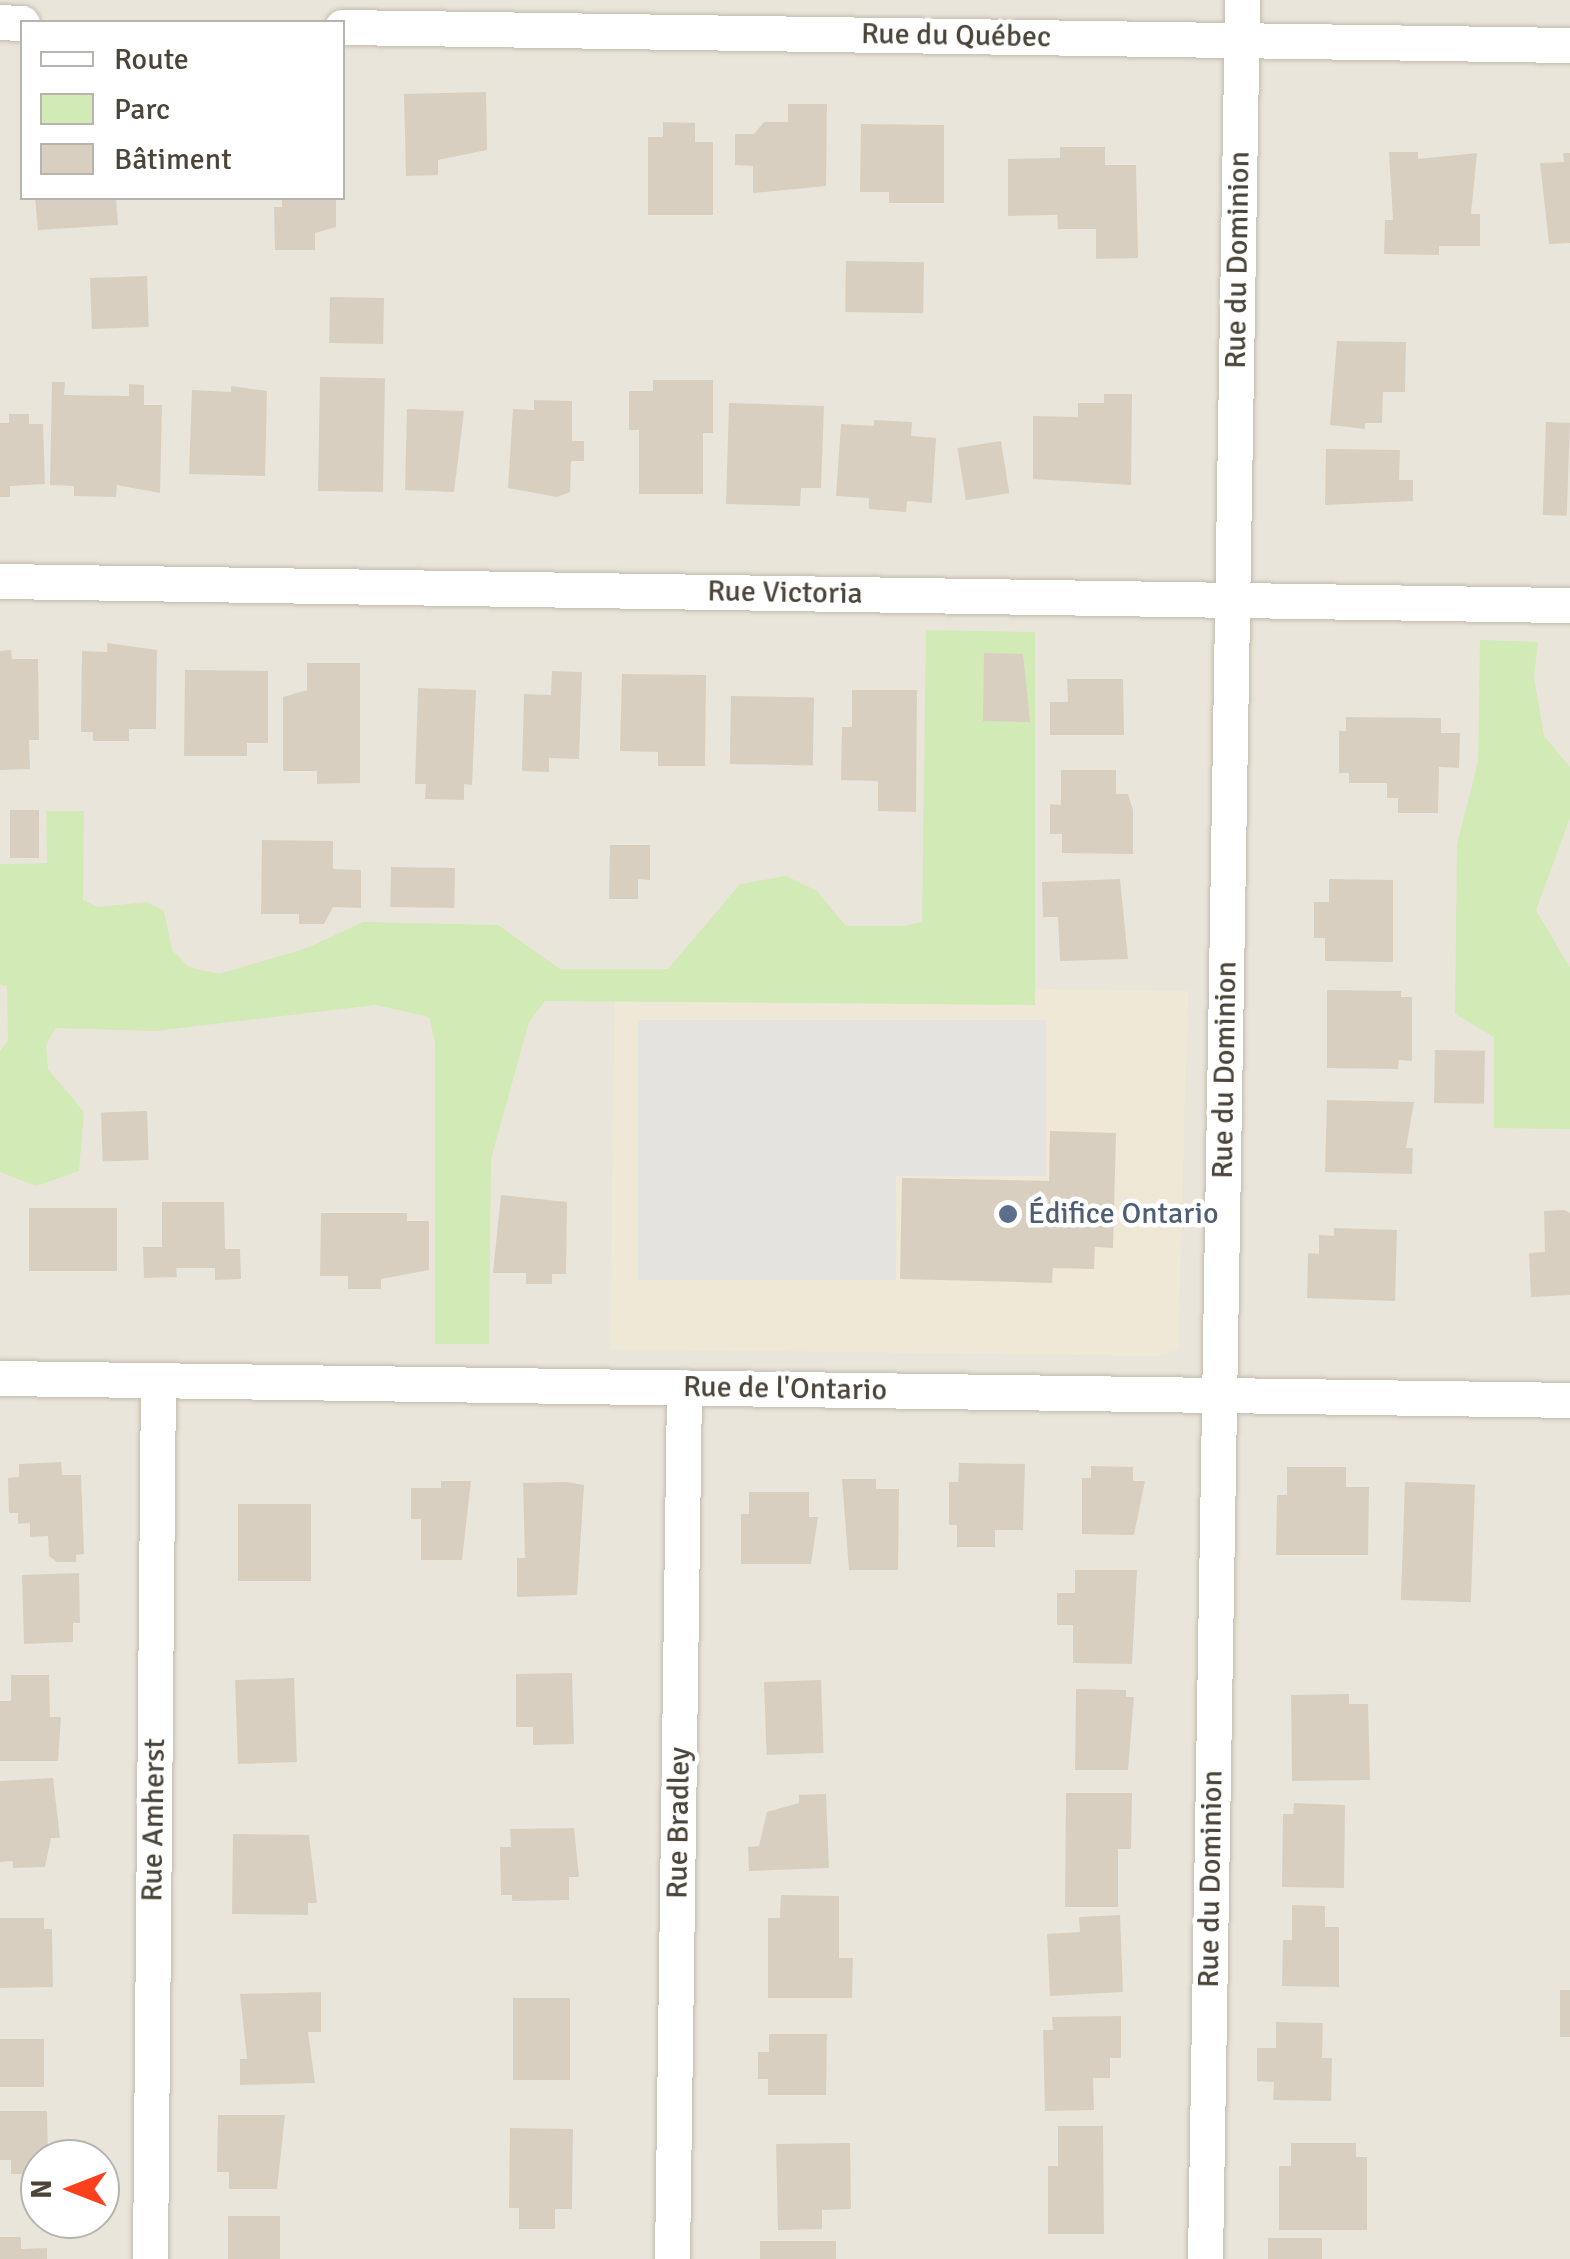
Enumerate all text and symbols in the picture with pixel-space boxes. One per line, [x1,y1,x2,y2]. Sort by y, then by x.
street label: Rue du Québec [861,16,1051,56]
legend [20,20,345,200]
text: Route [114,41,189,78]
text: Parc [114,91,170,128]
text: Bâtiment [114,141,232,178]
street label: Rue du Dominion [1218,151,1258,369]
street label: Rue Victoria [707,574,863,612]
street label: Rue du Dominion [1205,961,1245,1179]
place label: Édifice Ontario [1028,1196,1219,1232]
marker: Édifice Ontario [997,1203,1019,1225]
street label: Rue de l'Ontario [683,1369,887,1409]
street label: Rue Amherst [135,1738,173,1902]
street label: Rue Bradley [660,1747,698,1899]
street label: Rue du Dominion [1191,1770,1231,1988]
north arrow [20,2139,120,2239]
text: N [25,2179,59,2199]

